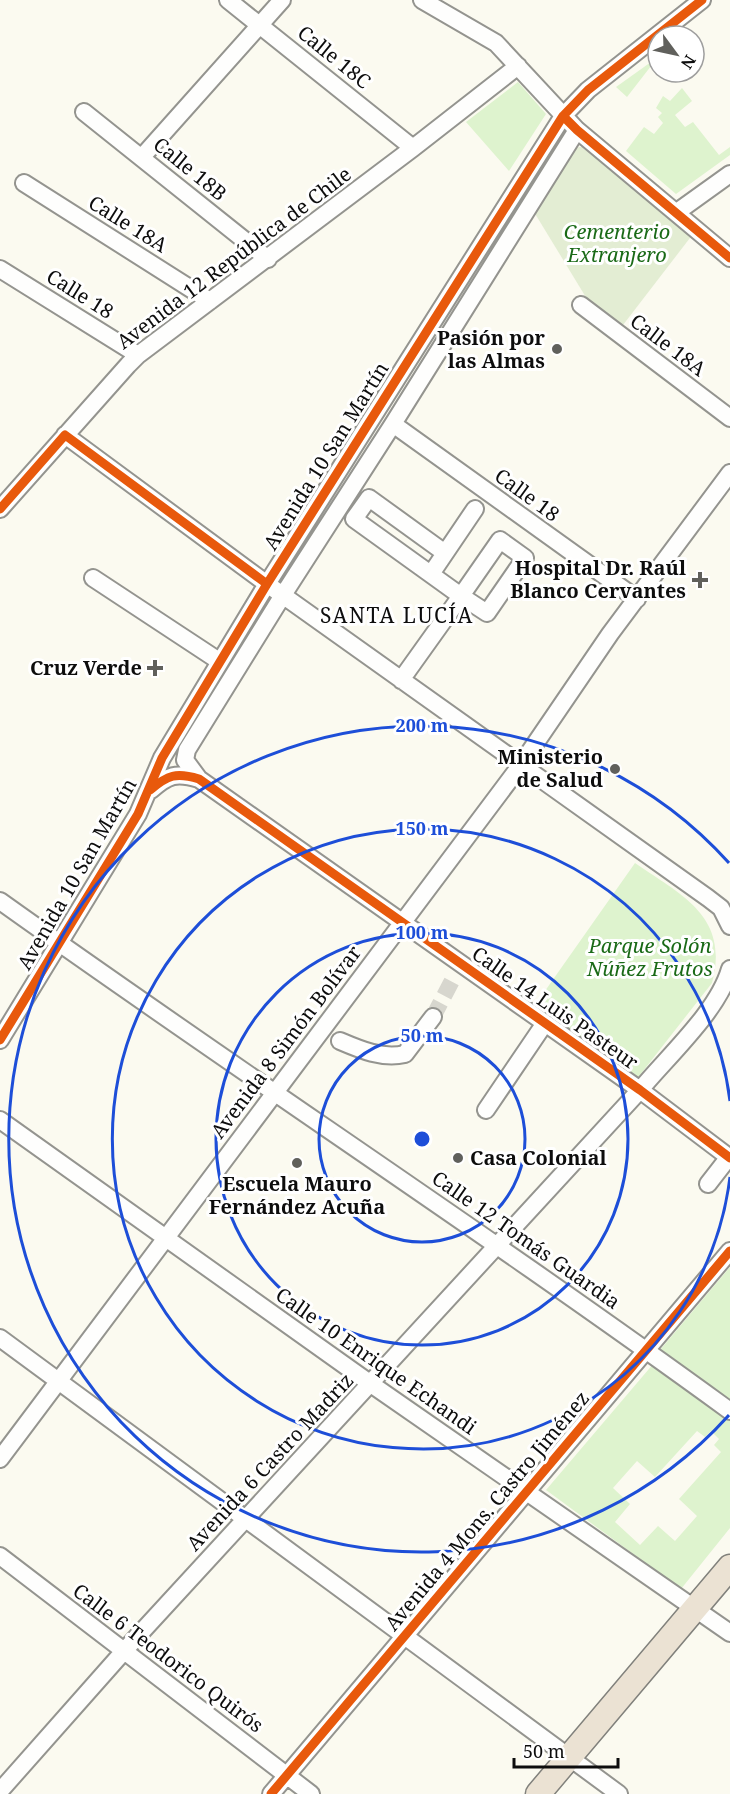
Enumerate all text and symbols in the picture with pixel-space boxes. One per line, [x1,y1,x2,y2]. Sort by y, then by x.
street label: Calle 18C [292,19,376,94]
north arrow [646,24,706,84]
text: N [676,51,701,74]
street label: Calle 18B [148,131,233,207]
street label: Avenida 12 República de Chile [111,160,357,355]
street label: Calle 18A [84,189,174,259]
park label: Cementerio Extranjero [564,218,670,268]
street label: Calle 18 [42,262,119,325]
street label: Calle 18A [625,307,712,382]
place label: Pasión por las Almas [437,324,546,374]
marker: Pasión por las Almas [550,342,564,356]
street label: Avenida 10 San Martín [257,357,395,555]
street label: Calle 18 [489,462,565,527]
place label: Hospital Dr. Raúl Blanco Cervantes [510,554,686,604]
marker: Hospital Dr. Raúl Blanco Cervantes [691,571,709,589]
district label: SANTA LUCÍA [320,601,474,629]
place label: Cruz Verde [30,654,142,681]
marker: Cruz Verde [146,659,164,677]
text: 200 m [396,713,449,737]
place label: Ministerio de Salud [498,743,603,793]
marker: Ministerio de Salud [608,762,622,776]
street label: Avenida 10 San Martín [11,773,143,974]
text: 150 m [396,816,449,840]
text: 100 m [396,920,449,944]
park label: Parque Solón Núñez Frutos [586,932,713,982]
street label: Avenida 8 Simón Bolívar [204,939,367,1144]
street label: Calle 14 Luis Pasteur [467,940,644,1076]
text: 50 m [401,1023,444,1047]
centre of rings [412,1129,432,1149]
place label: Casa Colonial [470,1144,607,1171]
marker: Casa Colonial [451,1151,465,1165]
marker: Escuela Mauro Fernández Acuña [290,1156,304,1170]
street label: Calle 12 Tomás Guardia [427,1164,626,1315]
place label: Escuela Mauro Fernández Acuña [209,1170,385,1220]
street label: Calle 10 Enrique Echandi [271,1281,483,1441]
street label: Avenida 6 Castro Madriz [180,1367,359,1556]
street label: Avenida 4 Mons. Castro Jiménez [378,1385,595,1636]
street label: Calle 6 Teodorico Quirós [68,1577,269,1738]
scale bar [514,1731,618,1769]
text: 50 m [523,1739,565,1763]

